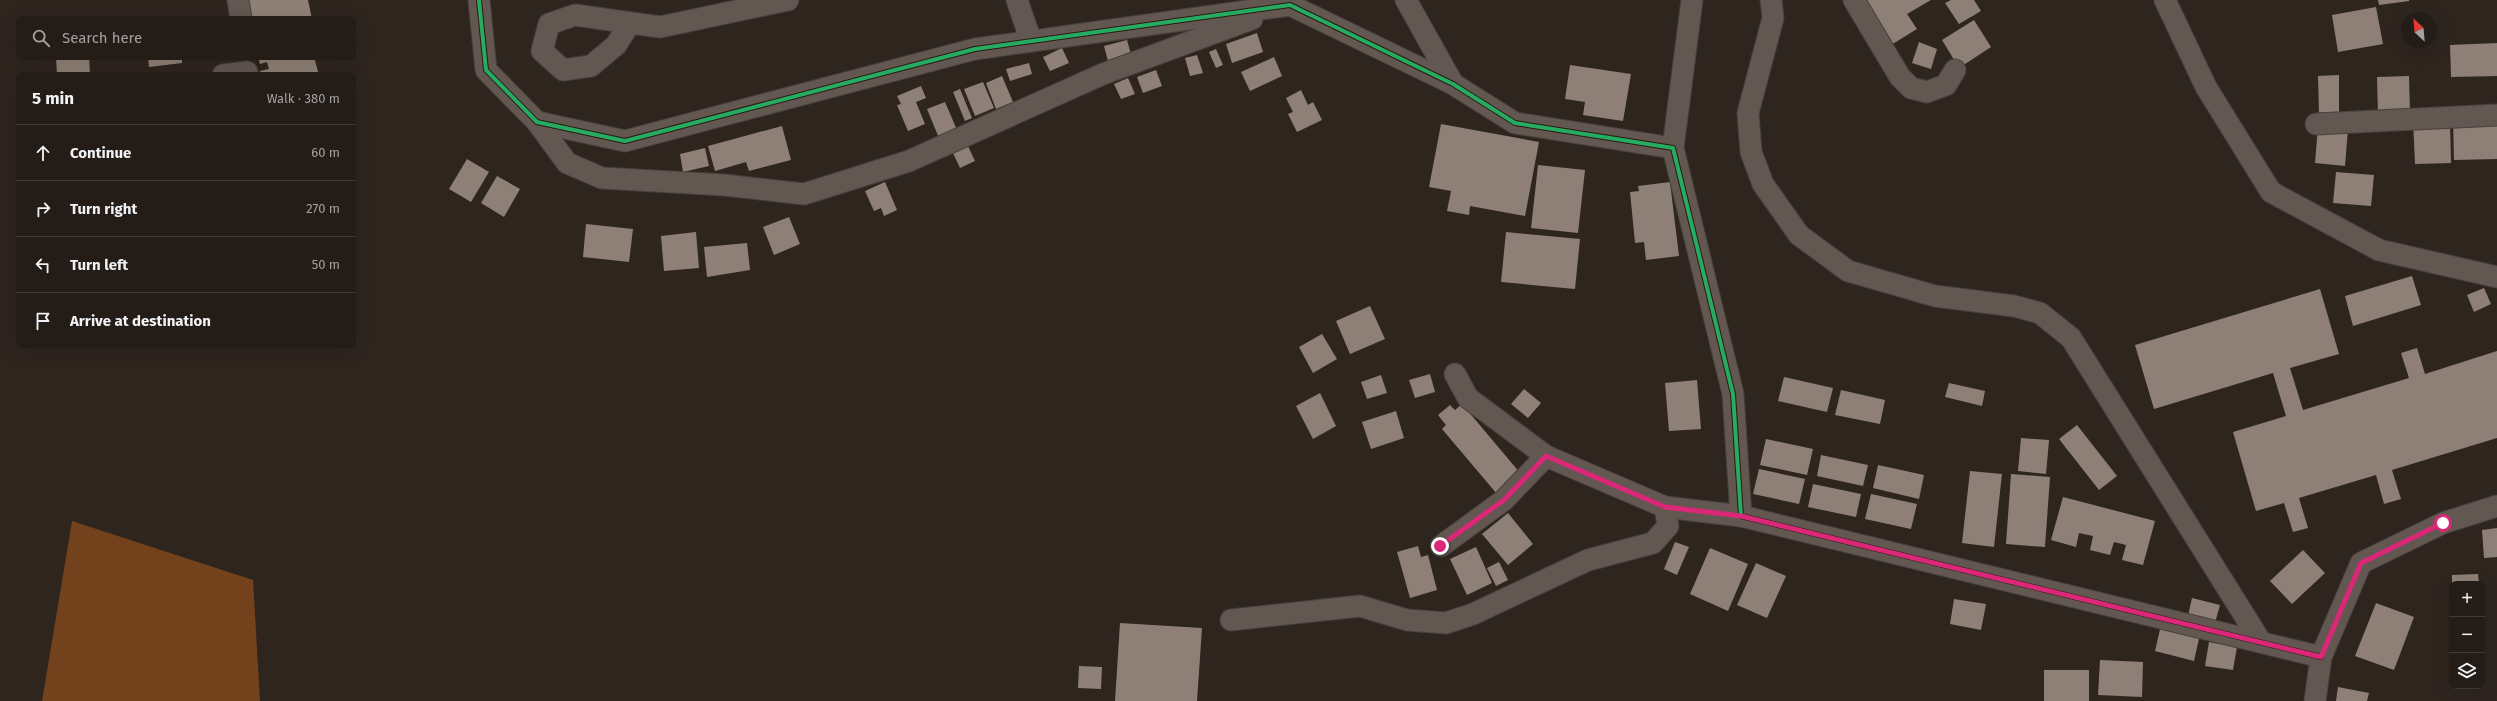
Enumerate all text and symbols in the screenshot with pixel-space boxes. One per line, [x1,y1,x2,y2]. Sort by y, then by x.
north arrow [2401,12,2437,48]
search box [16,16,356,60]
icon: search [30,27,52,49]
text: Search here [62,29,142,47]
text: 5 min [32,88,74,109]
text: Walk · 380 m [267,91,340,106]
icon: ahead [32,142,54,164]
text: Continue [70,144,131,162]
text: 60 m [311,145,340,160]
icon: right [32,198,54,220]
text: Turn right [70,200,137,218]
text: 270 m [306,201,340,216]
icon: left [32,254,54,276]
text: Turn left [70,256,128,274]
text: 50 m [312,257,340,272]
icon: arrive [32,310,54,332]
text: Arrive at destination [70,312,211,330]
route start [2434,514,2452,532]
route end [1431,537,1449,555]
map controls [2449,581,2485,689]
button: + [2449,581,2485,617]
button: − [2449,617,2485,653]
button: layers [2449,653,2485,689]

